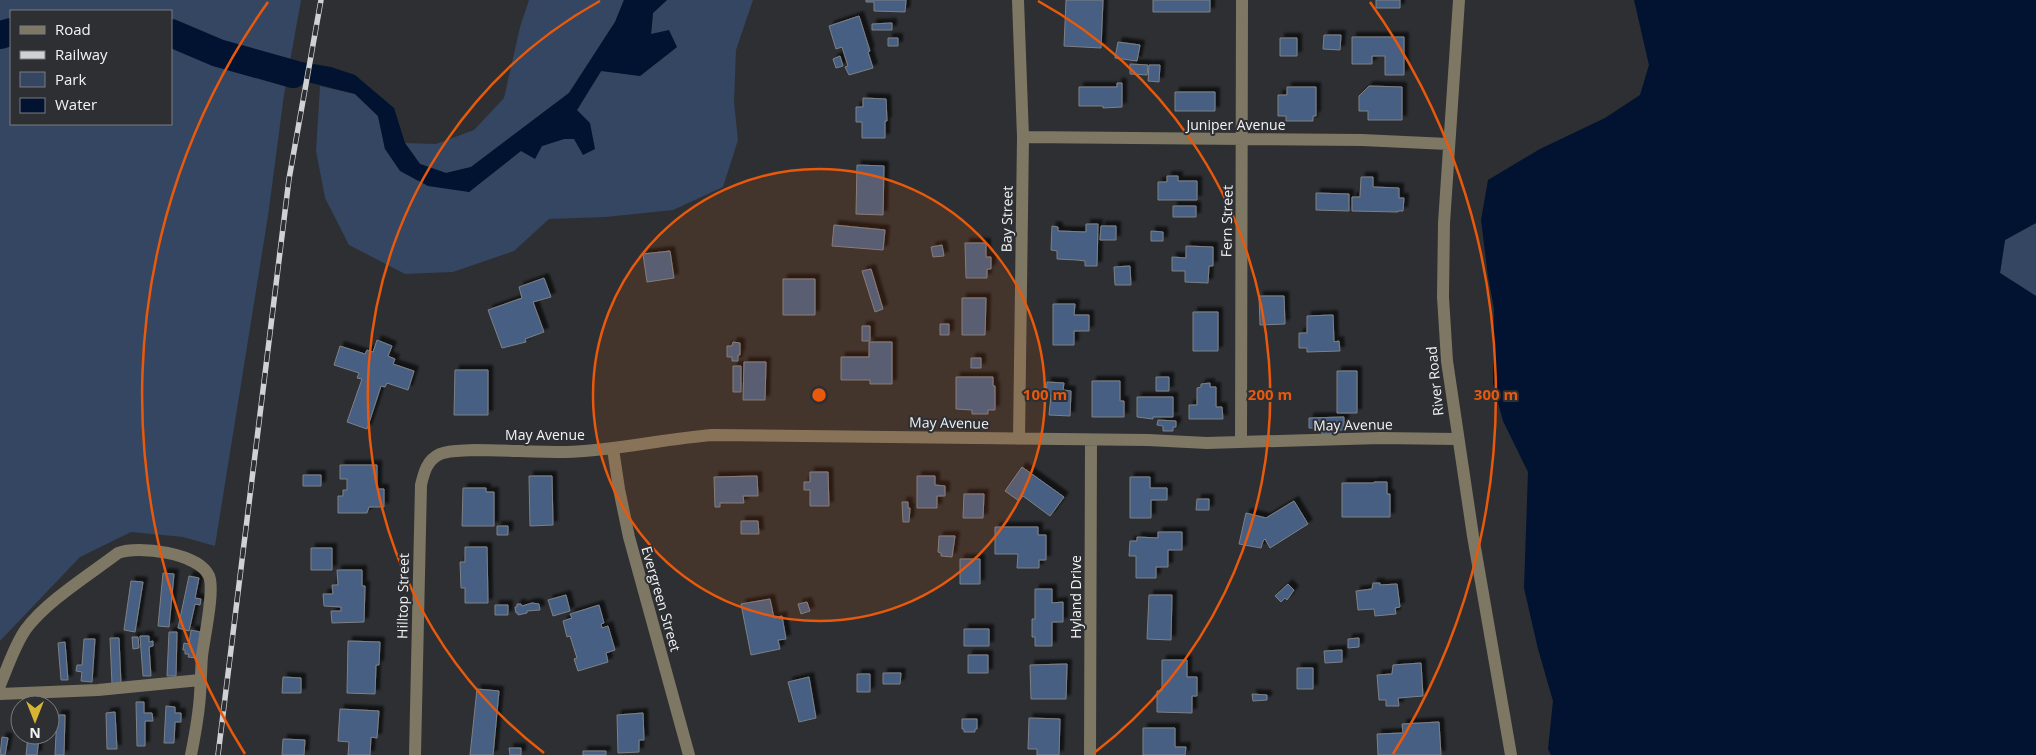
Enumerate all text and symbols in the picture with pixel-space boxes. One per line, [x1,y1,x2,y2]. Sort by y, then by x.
legend [10,10,172,125]
text: Road [55,19,91,39]
text: Railway [55,44,108,64]
text: Park [55,69,86,89]
text: Water [55,94,97,114]
street label: Juniper Avenue [1185,115,1286,134]
street label: Fern Street [1216,185,1237,257]
street label: Bay Street [996,186,1017,252]
street label: River Road [1421,345,1448,417]
text: 100 m [1023,384,1067,404]
text: 200 m [1248,384,1292,404]
text: 300 m [1474,384,1518,404]
centre of rings [810,386,828,404]
street label: May Avenue [909,412,989,433]
street label: May Avenue [1313,414,1393,435]
street label: May Avenue [505,425,585,444]
street label: Evergreen Street [637,544,686,654]
street label: Hilltop Street [392,553,413,639]
street label: Hyland Drive [1066,555,1085,639]
north arrow [10,695,60,745]
text: N [29,724,41,743]

